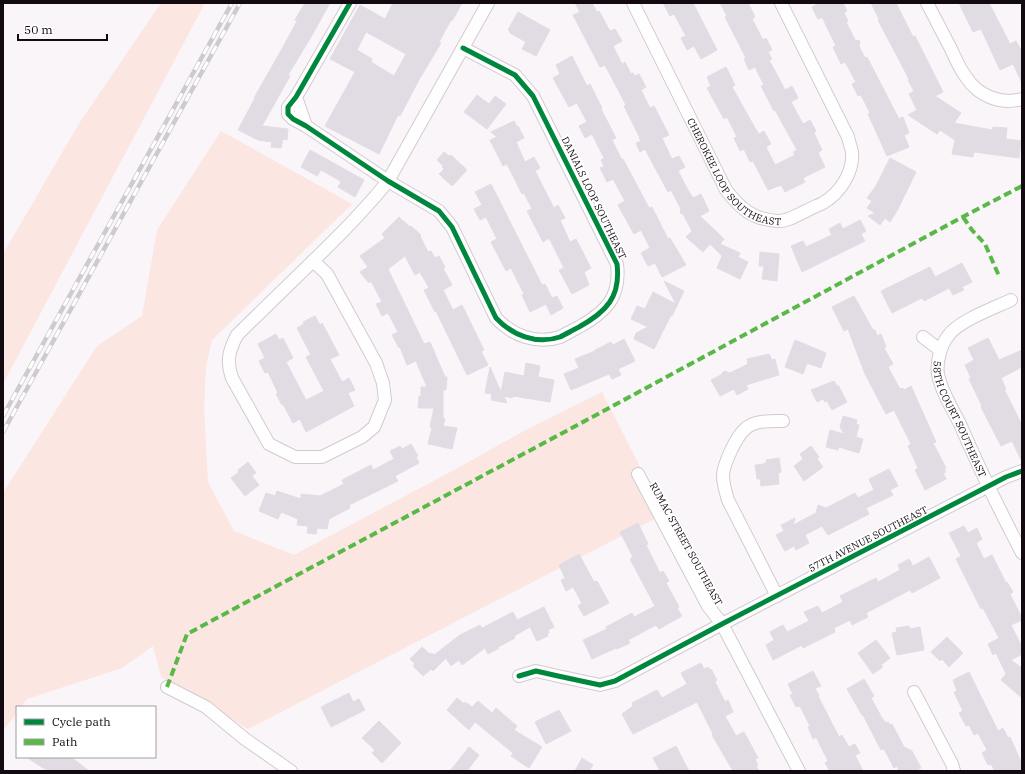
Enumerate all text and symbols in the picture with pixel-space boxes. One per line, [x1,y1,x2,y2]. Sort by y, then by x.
scale bar [18,16,107,42]
text: 50 m [24,22,53,37]
street label: CHEROKEE LOOP SOUTHEAST [685,116,782,228]
street label: DANIALS LOOP SOUTHEAST [559,134,630,262]
street label: 58TH COURT SOUTHEAST [931,360,990,480]
street label: RUMAC STREET SOUTHEAST [647,480,726,608]
street label: 57TH AVENUE SOUTHEAST [806,503,930,575]
legend [16,706,156,758]
text: Cycle path [52,714,111,729]
text: Path [52,734,78,749]

